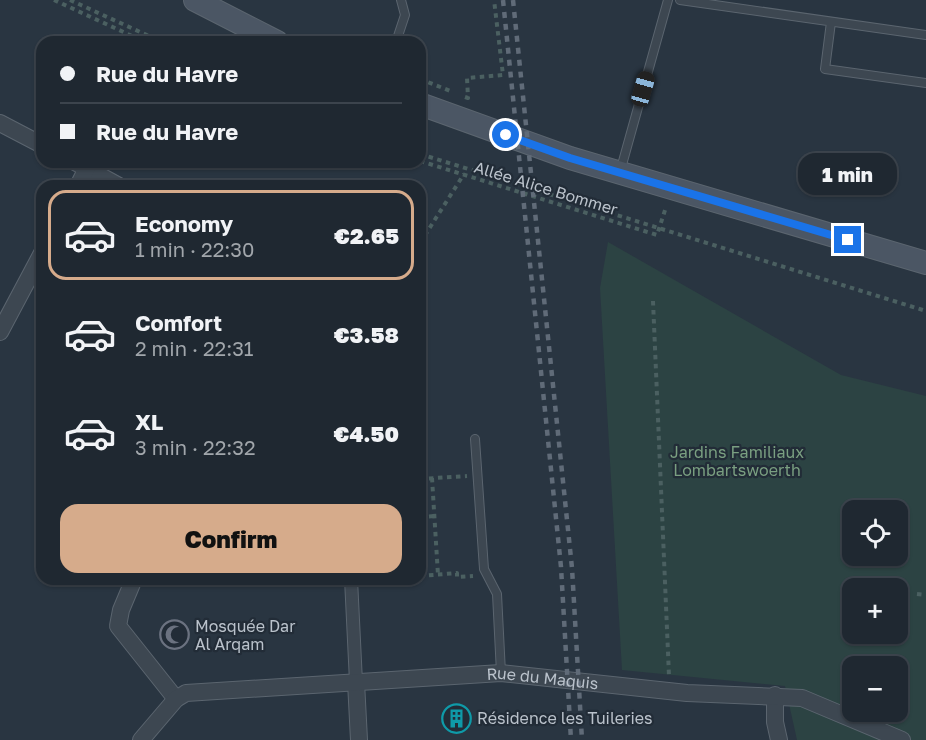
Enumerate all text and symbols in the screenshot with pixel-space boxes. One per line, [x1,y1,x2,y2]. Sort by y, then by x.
text: Rue du Havre [96,60,238,87]
car [629,69,657,109]
text: Rue du Havre [96,118,238,145]
route start [492,121,519,148]
callout: 1 min [798,153,898,195]
street label: Allée Alice Bommer [472,157,620,219]
text: 1 min [822,162,873,186]
icon: car [63,208,117,262]
text: Economy [135,210,233,237]
text: €2.65 [334,222,399,249]
route end [834,226,861,253]
text: 1 min · 22:30 [135,237,254,261]
icon: car [63,307,117,361]
text: Comfort [135,309,222,336]
text: €3.58 [334,321,399,348]
text: 2 min · 22:31 [135,336,254,360]
icon: car [63,406,117,460]
text: XL [135,408,163,435]
text: €4.50 [334,420,399,447]
text: 3 min · 22:32 [135,435,256,459]
park label: Jardins Familiaux Lombartswoerth [670,442,804,480]
map controls [842,500,908,722]
button: locate [842,500,908,566]
button: Confirm [60,504,402,573]
button: + [842,578,908,644]
place label: Mosquée Dar Al Arqam [195,616,295,654]
mosque icon: Mosquée Dar Al Arqam [158,619,190,651]
button: − [842,656,908,722]
street label: Rue du Maquis [486,663,599,693]
building icon: Résidence les Tuileries [440,702,472,734]
place label: Résidence les Tuileries [477,708,652,728]

